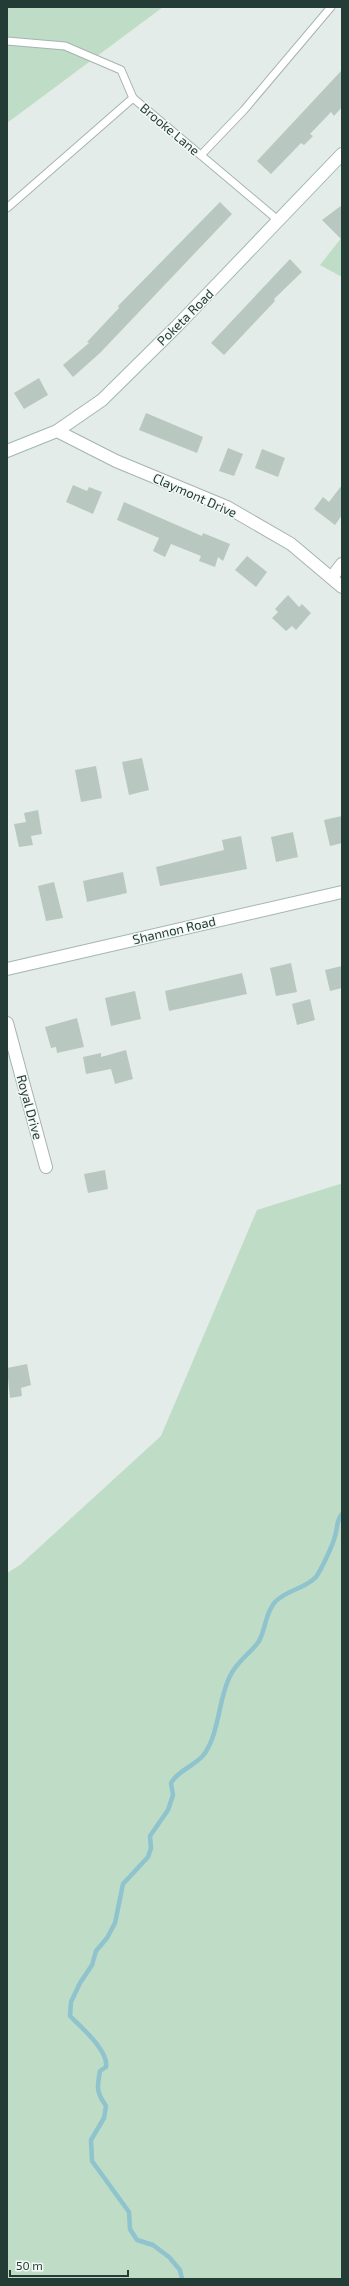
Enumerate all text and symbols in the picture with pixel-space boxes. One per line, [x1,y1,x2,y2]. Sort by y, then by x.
street label: Brooke Lane [137,100,203,158]
street label: Poketa Road [153,285,217,349]
street label: Claymont Drive [150,469,240,521]
street label: Shannon Road [131,913,217,947]
street label: Royal Drive [14,1073,46,1141]
scale bar [10,2252,128,2278]
text: 50 m [16,2258,43,2272]

